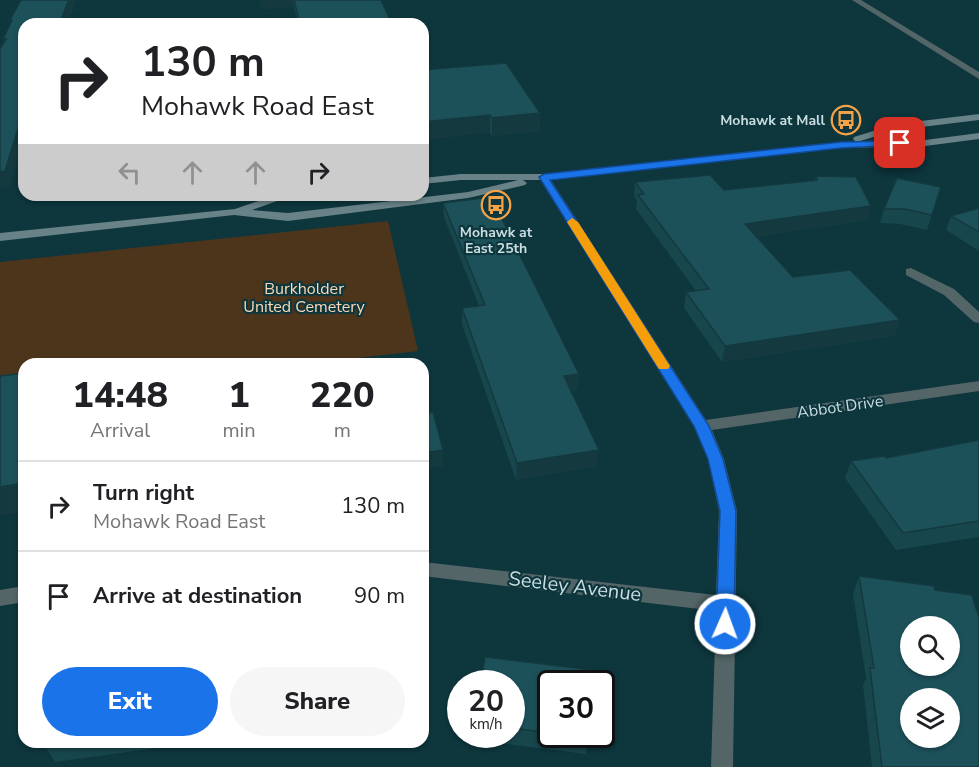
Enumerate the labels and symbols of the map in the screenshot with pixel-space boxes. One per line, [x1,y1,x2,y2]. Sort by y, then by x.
bus stop icon: Mohawk at Mall [830,104,862,136]
place label: Mohawk at Mall [720,111,826,130]
pin [874,117,925,168]
bus stop icon: Mohawk at East 25th [480,189,512,221]
place label: Mohawk at East 25th [460,223,533,258]
park label: Burkholder United Cemetery [243,278,365,318]
street label: Abbot Drive [796,390,885,424]
street label: Seeley Avenue [507,565,643,608]
position arrow [693,592,757,656]
speed limit sign: 30 [537,670,615,748]

